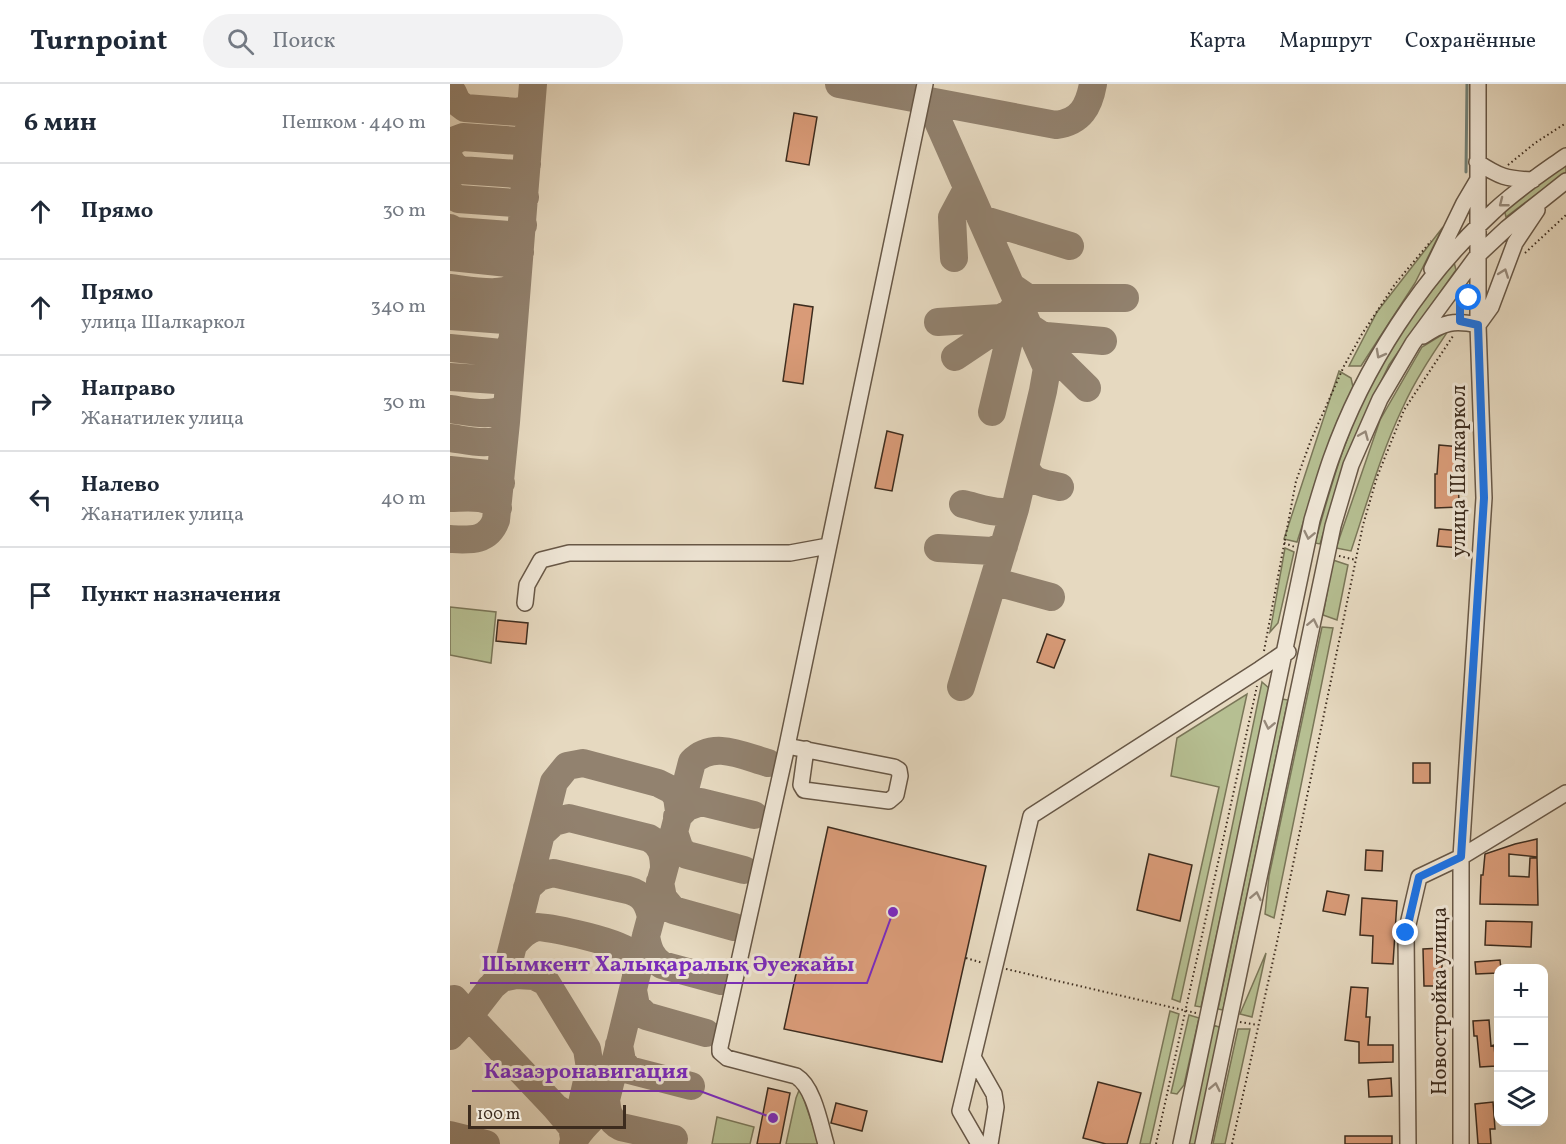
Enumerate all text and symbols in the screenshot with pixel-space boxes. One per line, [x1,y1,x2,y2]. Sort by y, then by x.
search box [203,14,623,68]
text: Turnpoint [30,22,167,61]
icon: search [224,25,257,58]
text: Поиск [272,26,335,57]
text: Карта [1189,27,1246,56]
text: Маршрут [1279,27,1372,56]
text: Сохранённые [1405,27,1536,56]
text: 6 мин [24,105,97,141]
text: Пешком · 440 m [282,109,426,137]
icon: ahead [24,195,57,228]
text: Прямо [81,196,153,227]
one-way arrow [1498,196,1509,207]
text: 30 m [382,197,426,225]
one-way arrow [1496,268,1509,279]
text: Прямо [81,278,153,309]
route start [1455,284,1481,310]
icon: ahead [24,291,57,324]
text: 340 m [370,293,426,321]
text: улица Шалкаркол [81,309,245,337]
one-way arrow [1376,348,1387,358]
text: Направо [81,374,175,405]
street label: улица Шалкаркол [1445,385,1474,557]
icon: right [24,387,57,420]
text: 30 m [382,389,426,417]
text: Жанатилек улица [81,405,244,433]
one-way arrow [1357,431,1369,442]
text: Налево [81,470,160,501]
icon: left [24,483,57,516]
text: 40 m [381,485,426,513]
text: Жанатилек улица [81,501,244,529]
one-way arrow [1303,529,1316,539]
icon: arrive [24,579,57,612]
text: Пункт назначения [81,580,281,611]
one-way arrow [1306,618,1319,628]
one-way arrow [1263,720,1276,730]
one-way arrow [1248,891,1261,901]
street label: Новостройка улица [1426,907,1455,1095]
route end [1392,919,1418,945]
callout: Шымкент Халықаралық Әуежайы [470,943,867,983]
text: Шымкент Халықаралық Әуежайы [482,950,854,981]
map controls [1494,964,1548,1126]
button: + [1494,964,1548,1018]
button: − [1494,1018,1548,1072]
callout: Казаэронавигация [472,1051,700,1091]
text: Казаэронавигация [484,1057,688,1088]
button: layers [1494,1072,1548,1126]
one-way arrow [1208,1082,1221,1092]
scale bar [468,1102,626,1130]
text: 100 m [477,1104,520,1126]

